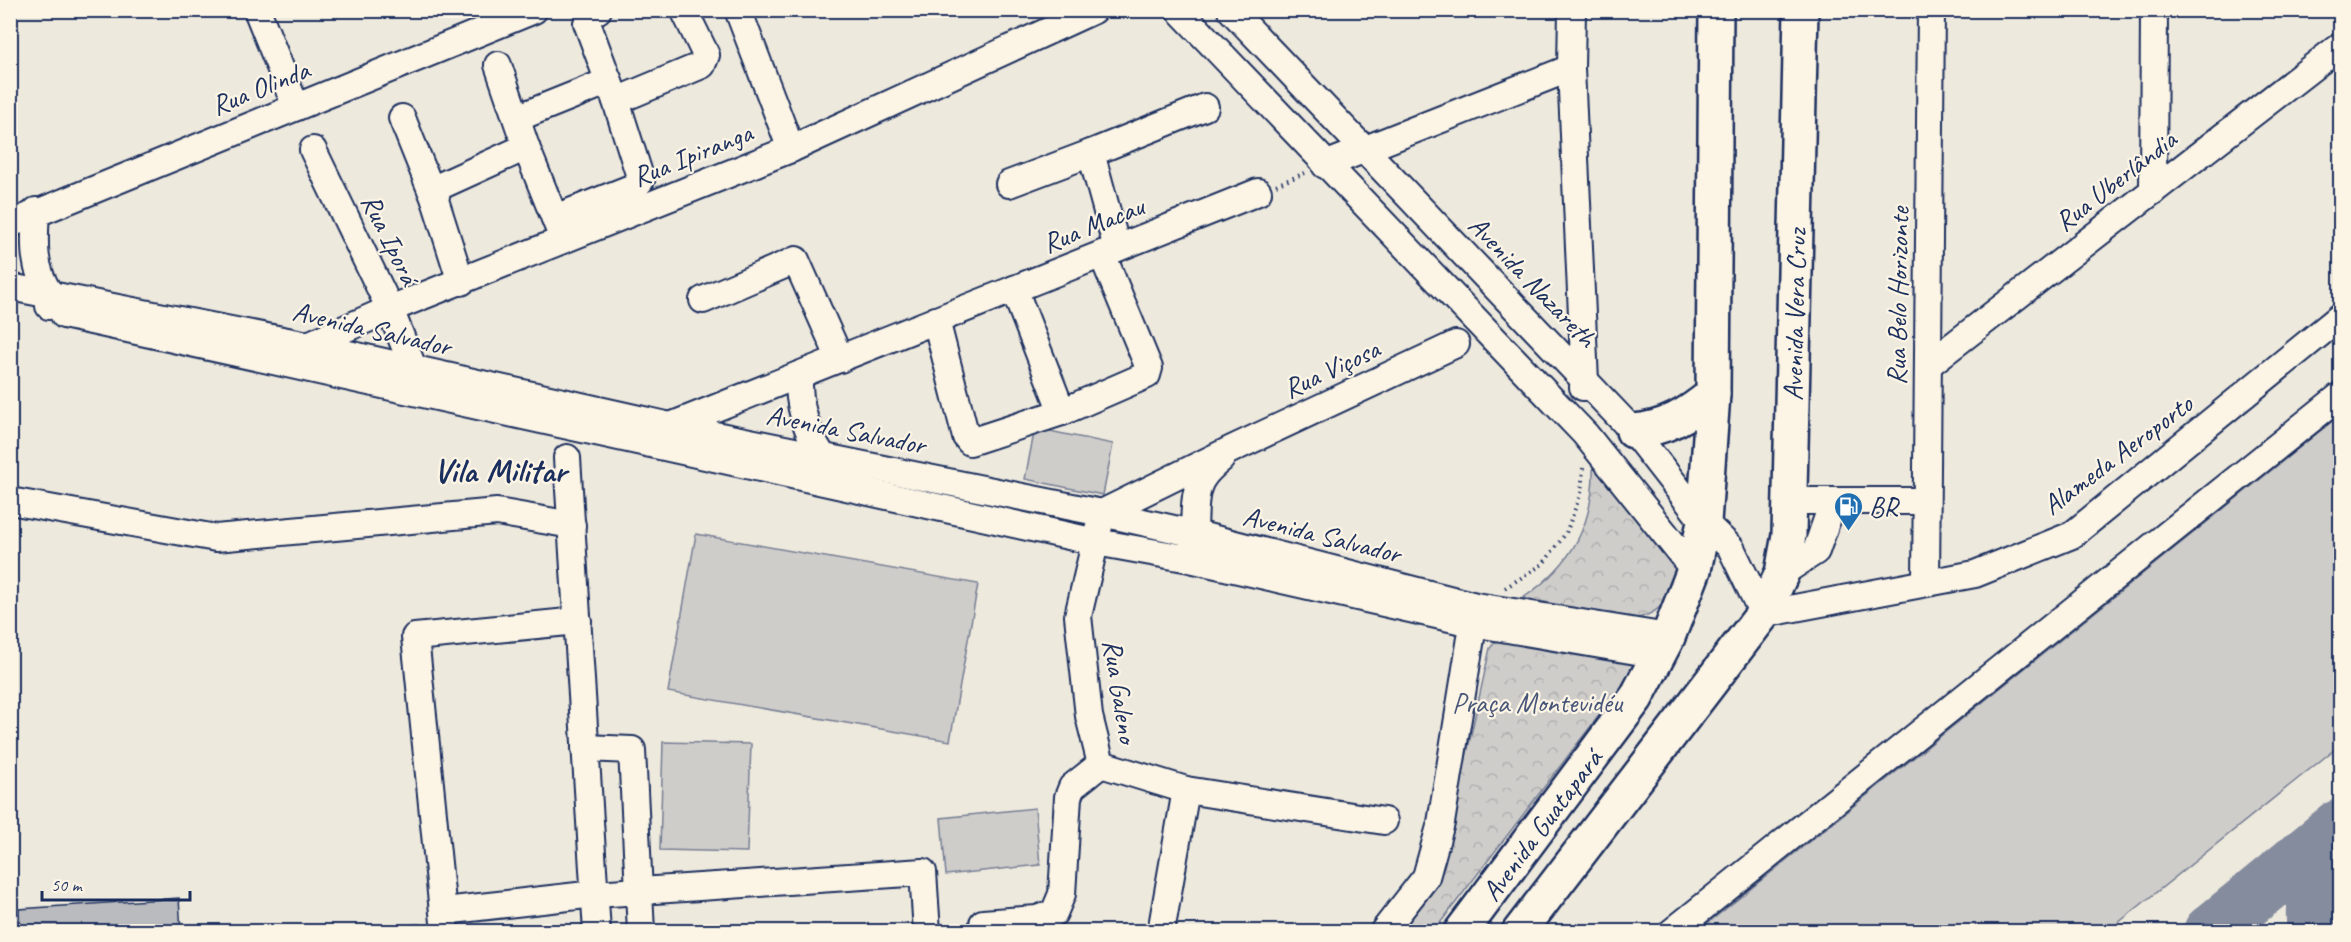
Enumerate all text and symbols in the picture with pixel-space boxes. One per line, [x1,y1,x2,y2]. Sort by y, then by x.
street label: Rua Olinda [206,51,316,123]
street label: Rua Ipiranga [627,114,759,194]
street label: Rua Uberlândia [2047,121,2185,239]
street label: Rua Iporá [354,188,429,293]
street label: Rua Macau [1037,188,1151,261]
street label: Rua Belo Horizonte [1878,205,1917,385]
street label: Avenida Nazareth [1461,208,1606,356]
street label: Avenida Vera Cruz [1775,226,1814,401]
street label: Avenida Salvador [289,293,457,364]
street label: Rua Viçosa [1278,330,1386,406]
street label: Alameda Aeroporto [2035,385,2201,522]
street label: Avenida Salvador [763,397,931,463]
district label: Vila Militar [433,449,570,492]
place label: BR [1869,489,1901,524]
fuel station icon: BR [1832,490,1864,532]
street label: Avenida Salvador [1239,498,1407,572]
street label: Rua Galeno [1095,637,1146,748]
park label: Praça Montevidéu [1452,685,1624,720]
street label: Avenida Guatapará [1474,740,1611,908]
scale bar [42,864,190,902]
text: 50 m [51,874,84,896]

